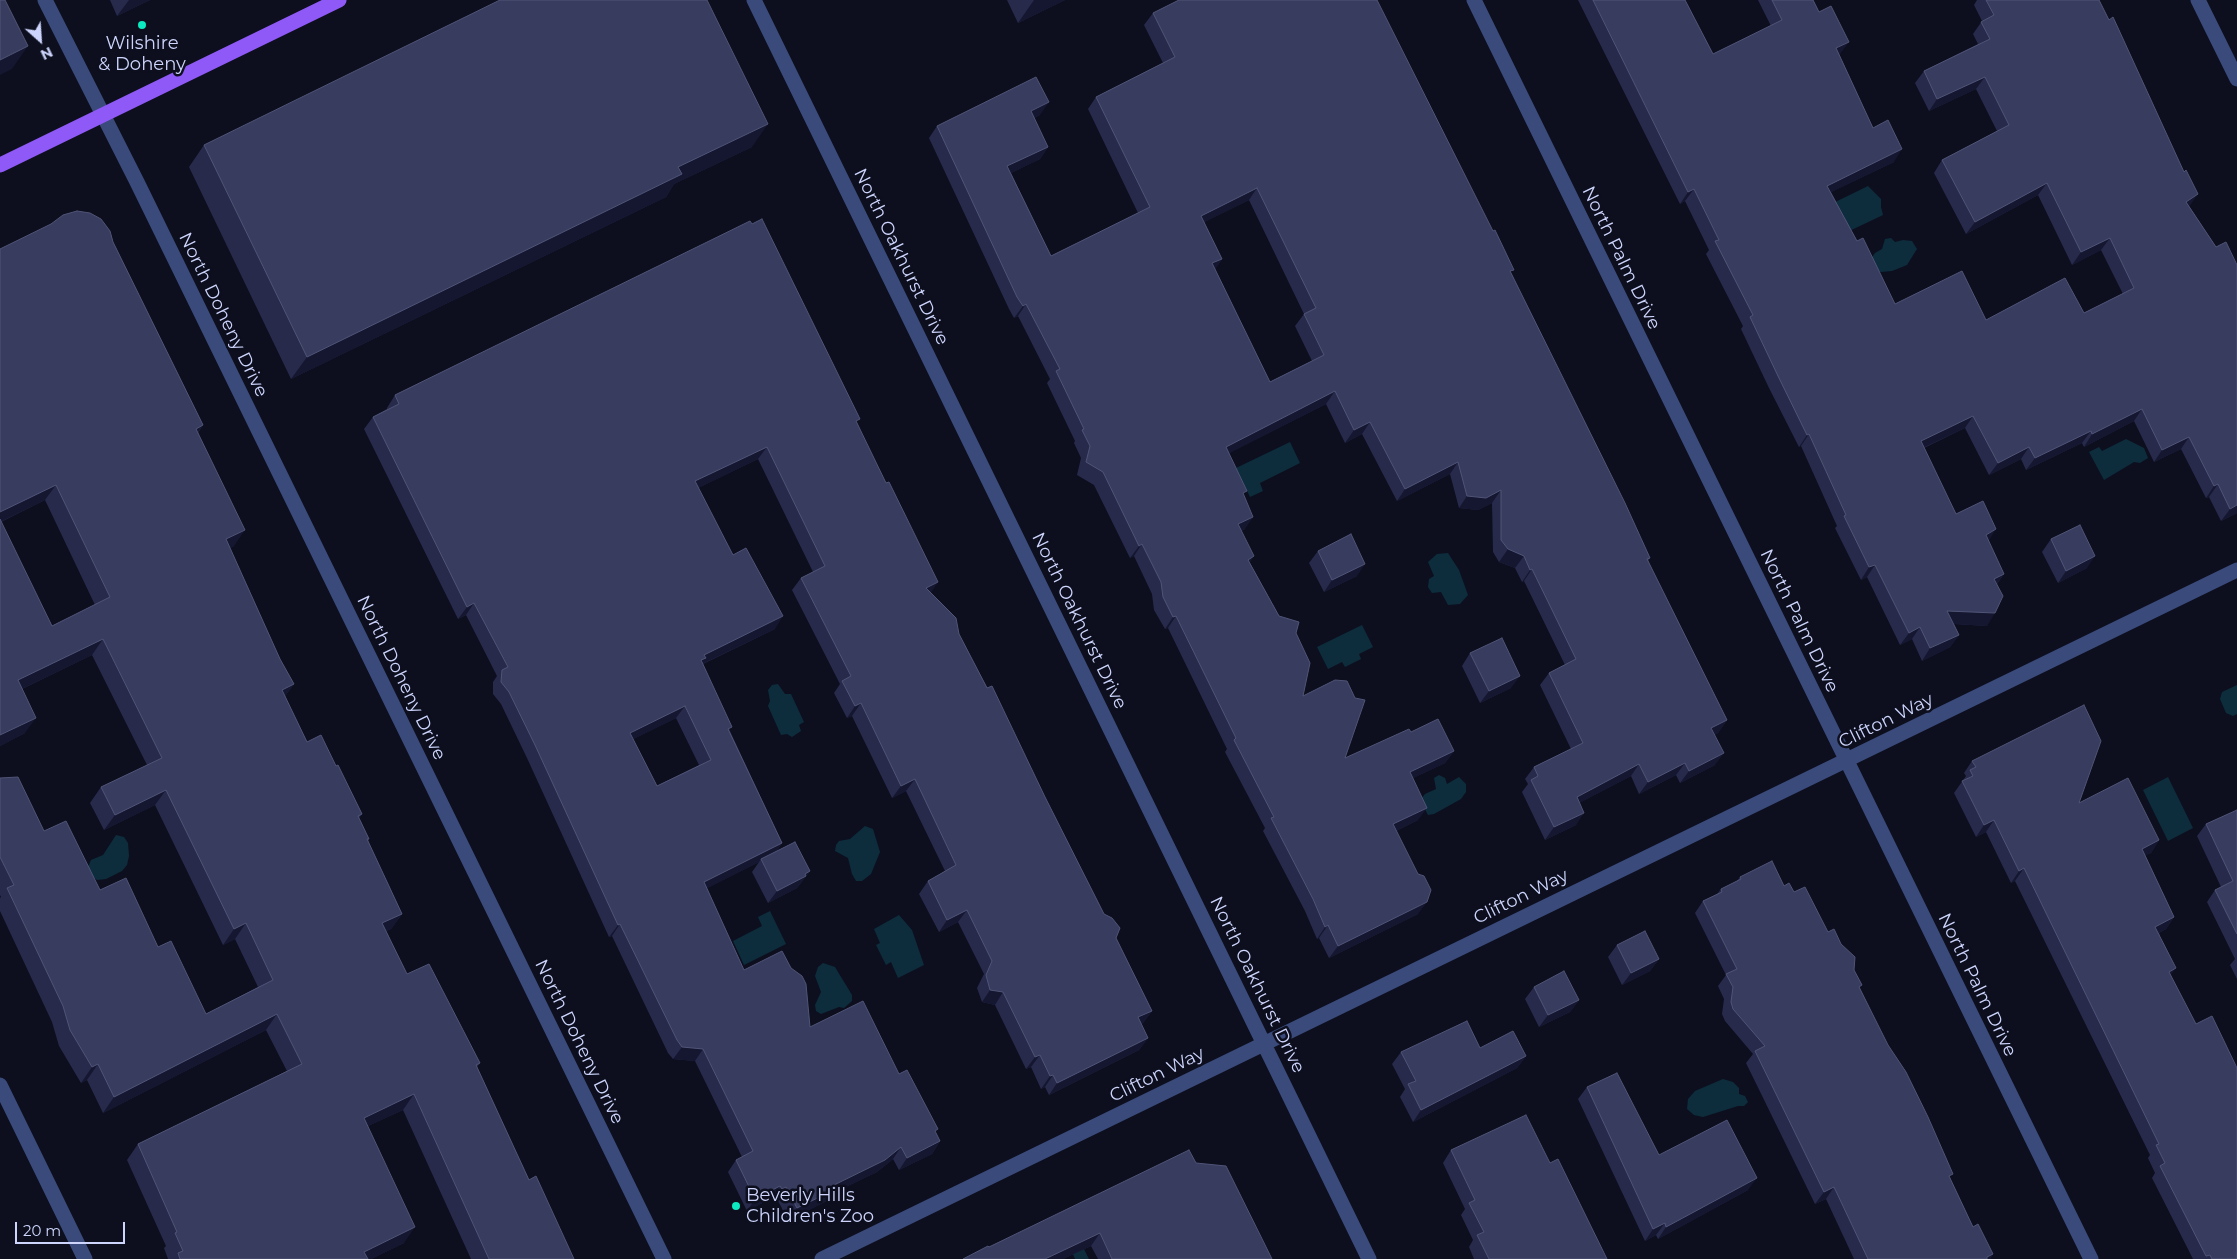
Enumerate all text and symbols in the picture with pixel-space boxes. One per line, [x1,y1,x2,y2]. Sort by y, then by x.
north arrow [15,15,65,65]
marker: Wilshire & Doheny [136,19,148,31]
place label: Wilshire & Doheny [98,33,186,76]
text: N [38,43,56,64]
street label: North Oakhurst Drive [849,165,953,349]
street label: North Palm Drive [1577,183,1665,333]
street label: North Doheny Drive [174,229,272,401]
street label: North Oakhurst Drive [1027,529,1131,713]
street label: North Palm Drive [1755,546,1843,696]
street label: North Doheny Drive [352,592,450,764]
street label: Clifton Way [1835,689,1937,753]
street label: Clifton Way [1470,865,1572,929]
street label: North Oakhurst Drive [1205,893,1309,1077]
street label: North Palm Drive [1933,910,2021,1060]
street label: North Doheny Drive [530,956,628,1128]
street label: Clifton Way [1106,1043,1208,1107]
place label: Beverly Hills Children's Zoo [746,1185,874,1228]
marker: Beverly Hills Children's Zoo [730,1200,742,1212]
scale bar [18,1212,128,1244]
text: 20 m [23,1221,61,1240]

